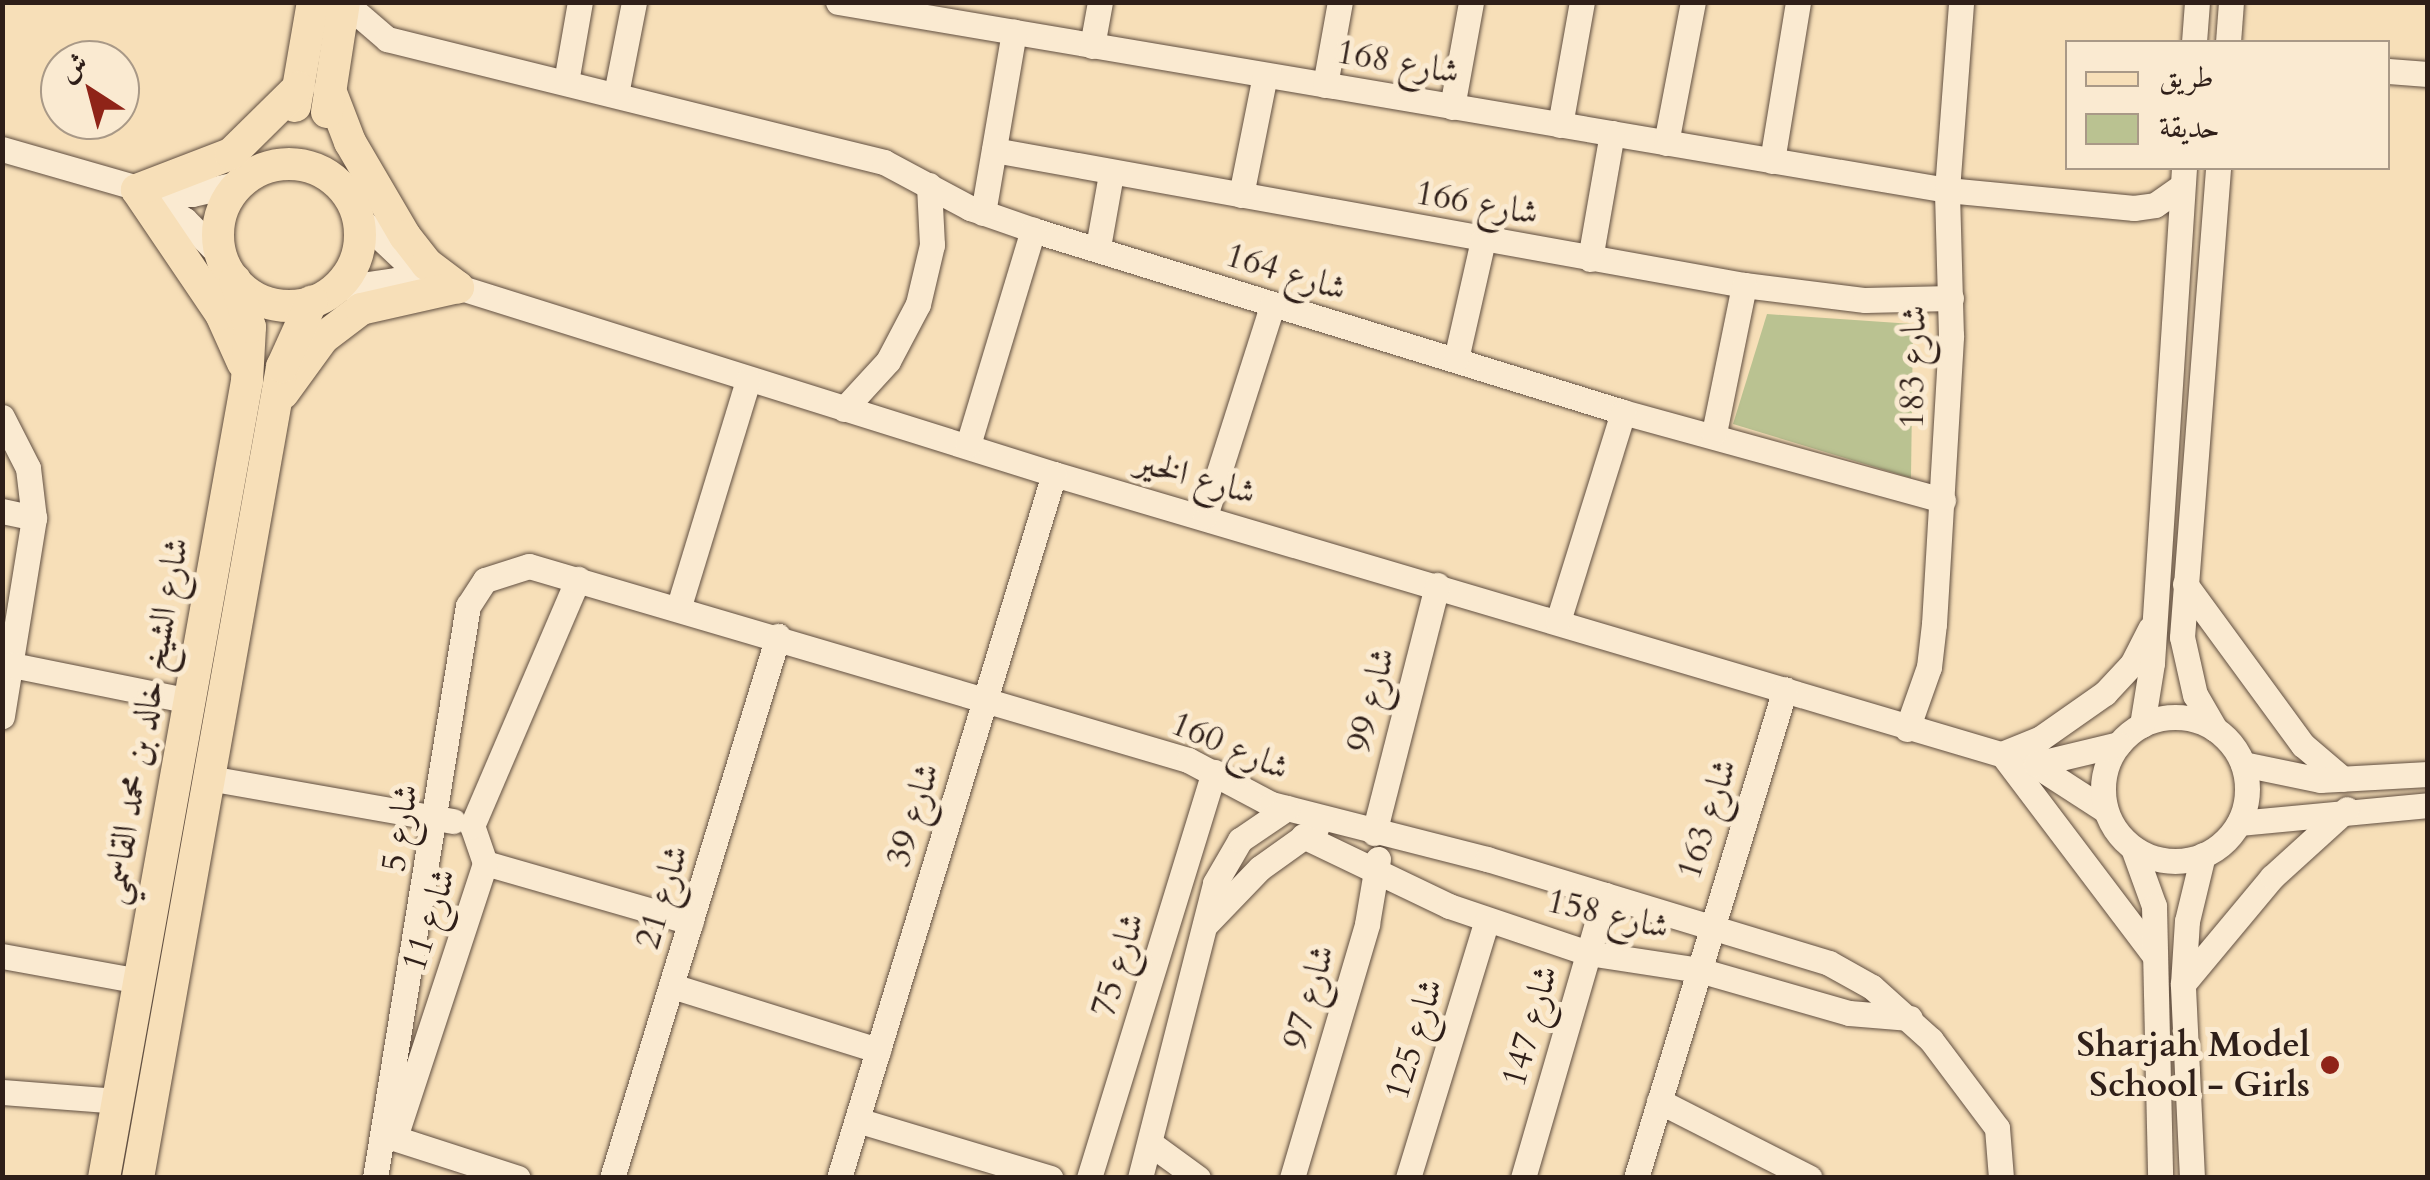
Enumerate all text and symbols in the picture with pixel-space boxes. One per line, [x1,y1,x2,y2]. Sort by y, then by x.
street label: شارع 168 [1333,31,1463,93]
north arrow [40,40,140,140]
legend [2065,40,2390,170]
text: ش [51,44,96,91]
text: طريق [2159,57,2214,98]
text: حديقة [2159,107,2220,148]
street label: شارع 166 [1412,172,1542,234]
street label: شارع 164 [1221,234,1351,310]
street label: شارع 183 [1891,305,1935,429]
street label: شارع الخير [1131,440,1261,514]
street label: شارع الشيخ خالد بن محمد القاسمي [92,534,198,908]
street label: شارع 99 [1338,643,1404,757]
street label: شارع 160 [1165,702,1295,790]
street label: شارع 163 [1668,754,1746,884]
street label: شارع 39 [877,758,949,872]
street label: شارع 5 [372,781,428,875]
street label: شارع 21 [626,840,698,954]
street label: شارع 11 [393,863,465,977]
street label: شارع 158 [1543,880,1673,948]
street label: شارع 75 [1082,908,1154,1022]
street label: شارع 97 [1274,940,1344,1054]
street label: شارع 147 [1493,961,1567,1091]
street label: شارع 125 [1376,974,1452,1104]
place label: Sharjah Model School - Girls [2077,1024,2310,1106]
marker: Sharjah Model School - Girls [2319,1054,2341,1076]

